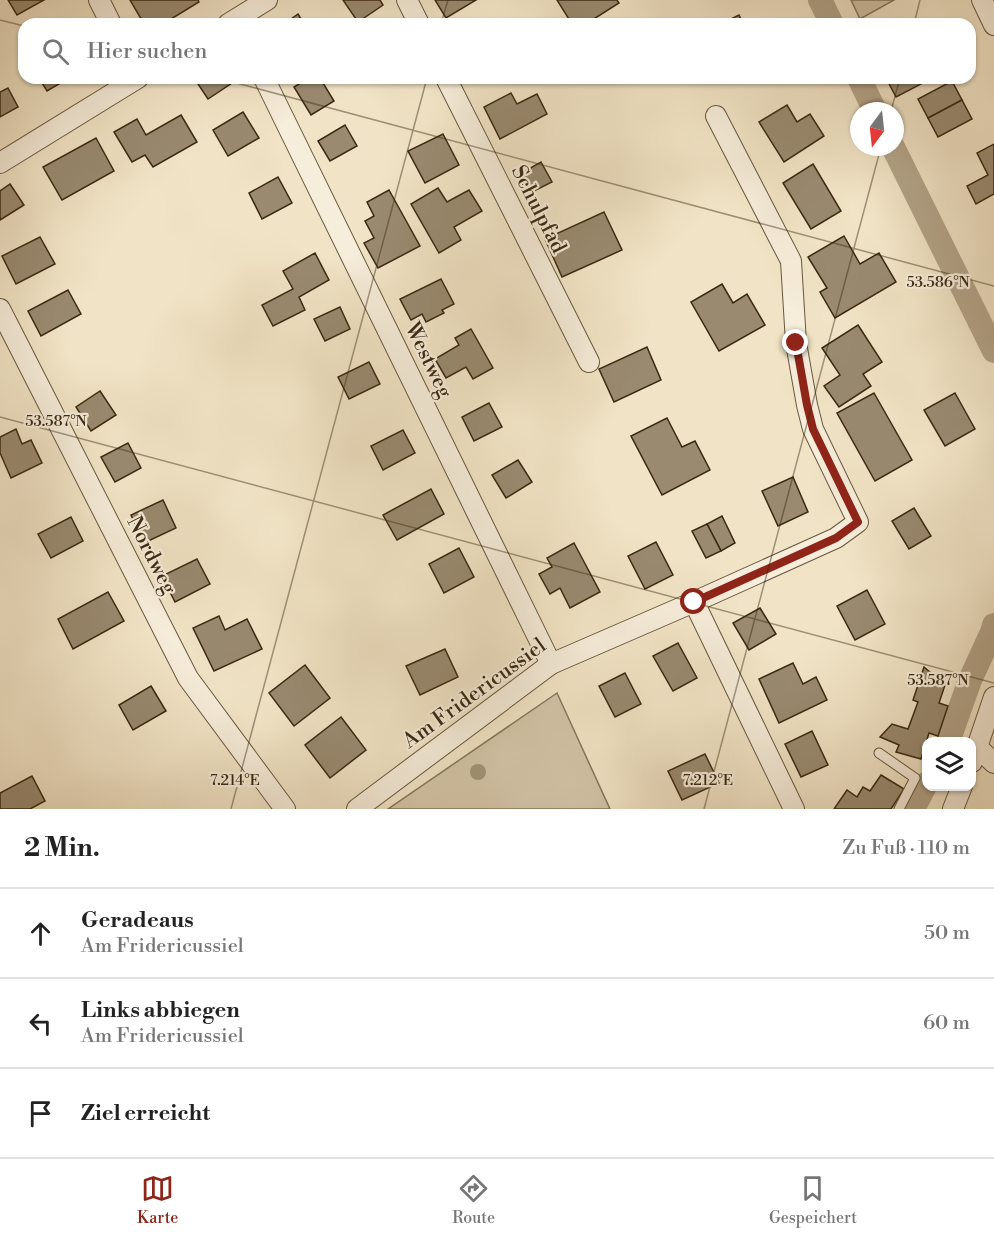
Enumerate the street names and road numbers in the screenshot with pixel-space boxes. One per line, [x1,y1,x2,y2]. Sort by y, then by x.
street label: Schulpfad [505,161,571,258]
street label: Westweg [398,317,458,403]
street label: Nordweg [120,512,182,599]
street label: Am Fridericussiel [397,633,551,755]

